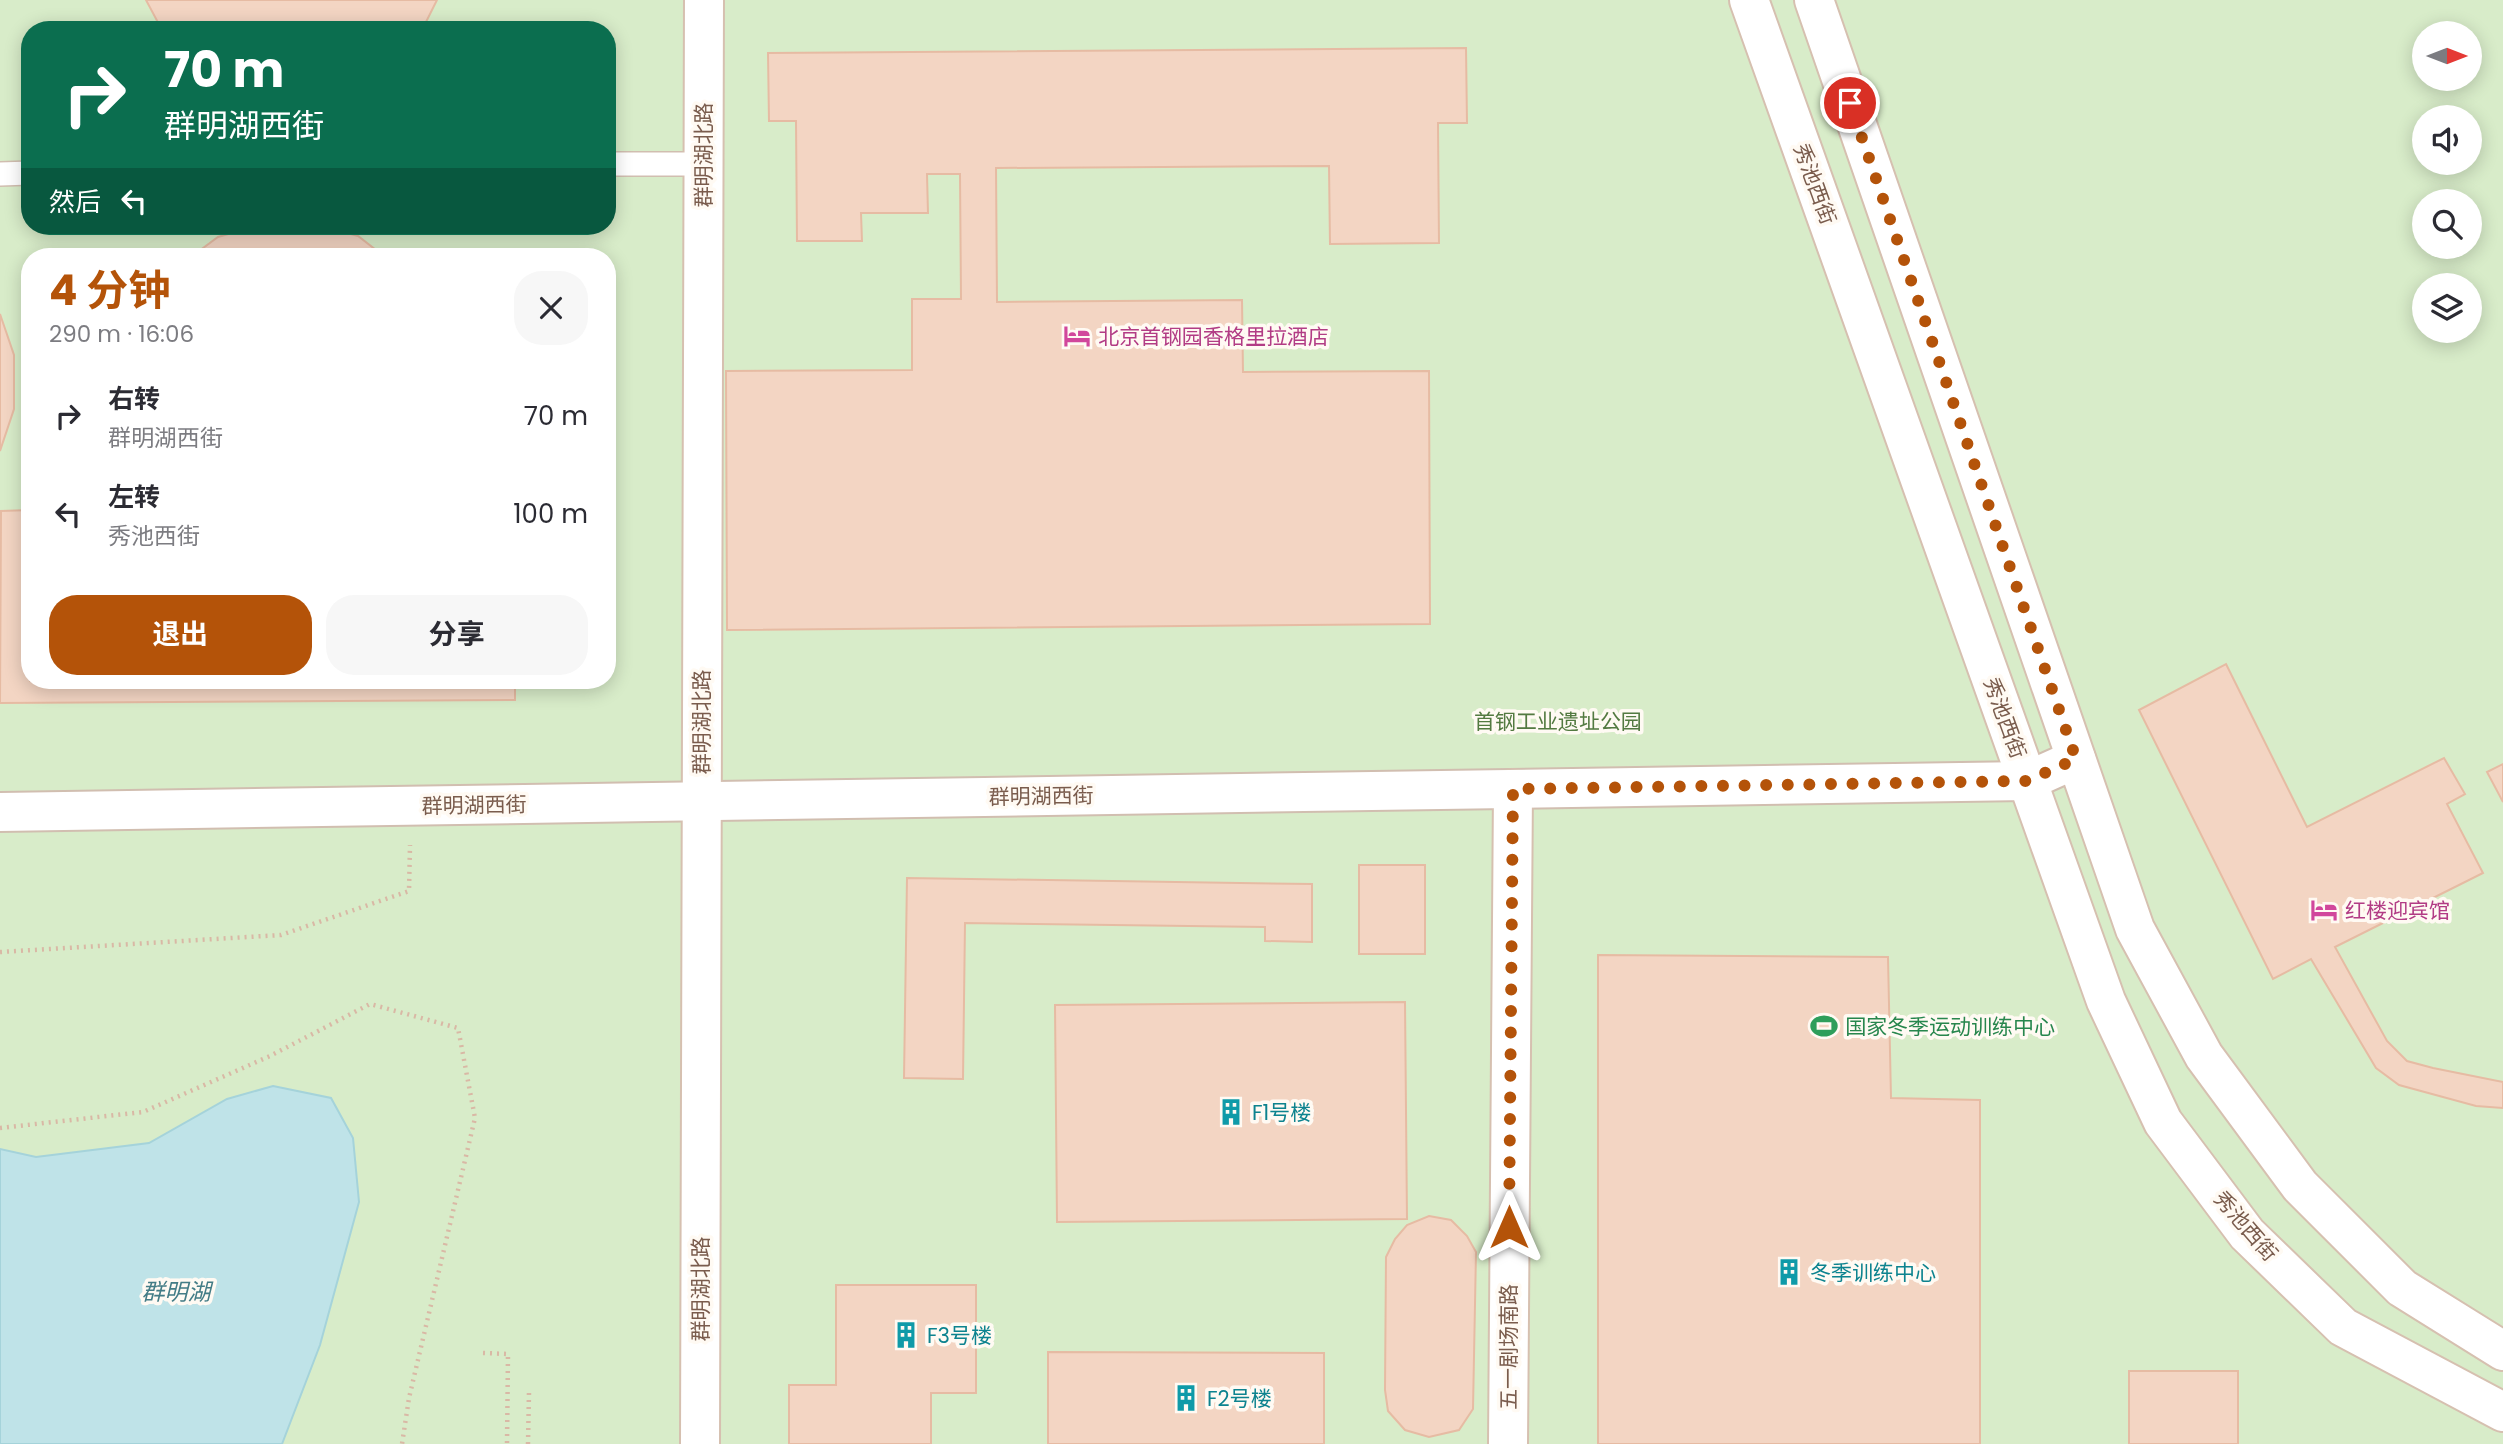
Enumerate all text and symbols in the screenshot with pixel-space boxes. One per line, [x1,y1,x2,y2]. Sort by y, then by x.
north arrow [2412,21,2482,91]
map controls [2412,21,2482,343]
text: 70 m [164,36,284,104]
icon: right [49,49,140,140]
pin [1820,73,1880,133]
icon: arrive [1831,84,1869,122]
text: 群明湖西街 [164,103,324,148]
street label: 群明湖北路 [689,103,718,208]
button: sound [2412,105,2482,175]
street label: 秀池西街 [1787,140,1843,228]
icon: left [115,182,153,220]
text: 然后 [49,184,101,220]
button: search [2412,189,2482,259]
text: 4 分钟 [49,261,170,320]
button: close [514,271,588,345]
button: layers [2412,273,2482,343]
text: 290 m · 16:06 [49,318,194,350]
hotel icon: 北京首钢园香格里拉酒店 [1062,321,1092,351]
place label: 北京首钢园香格里拉酒店 [1098,322,1329,351]
text: 右转 [108,381,160,417]
icon: right [49,397,87,435]
text: 70 m [524,398,588,434]
text: 群明湖西街 [108,422,223,454]
text: 左转 [108,479,160,515]
icon: left [49,495,87,533]
text: 100 m [513,496,588,532]
text: 秀池西街 [108,520,200,552]
button: 退出 [49,595,312,675]
button: 分享 [326,595,588,675]
street label: 群明湖北路 [687,670,716,775]
street label: 秀池西街 [1977,674,2033,762]
park label: 首钢工业遗址公园 [1474,707,1642,736]
street label: 群明湖西街 [988,781,1094,811]
street label: 群明湖西街 [421,790,527,820]
hotel icon: 红楼迎宾馆 [2309,895,2339,925]
place label: 红楼迎宾馆 [2345,896,2450,925]
sports icon: 国家冬季运动训练中心 [1809,1011,1839,1041]
place label: 国家冬季运动训练中心 [1845,1012,2055,1041]
building icon: F1号楼 [1216,1097,1246,1127]
place label: F1号楼 [1252,1098,1311,1127]
street label: 秀池西街 [2208,1185,2284,1267]
position arrow [1472,1190,1546,1264]
street label: 群明湖北路 [686,1237,715,1342]
building icon: 冬季训练中心 [1774,1257,1804,1287]
place label: 冬季训练中心 [1810,1258,1936,1287]
water label: 群明湖 [142,1276,214,1308]
street label: 五一剧场南路 [1494,1284,1523,1410]
building icon: F3号楼 [891,1320,921,1350]
place label: F3号楼 [927,1321,992,1350]
building icon: F2号楼 [1171,1383,1201,1413]
place label: F2号楼 [1207,1384,1272,1413]

